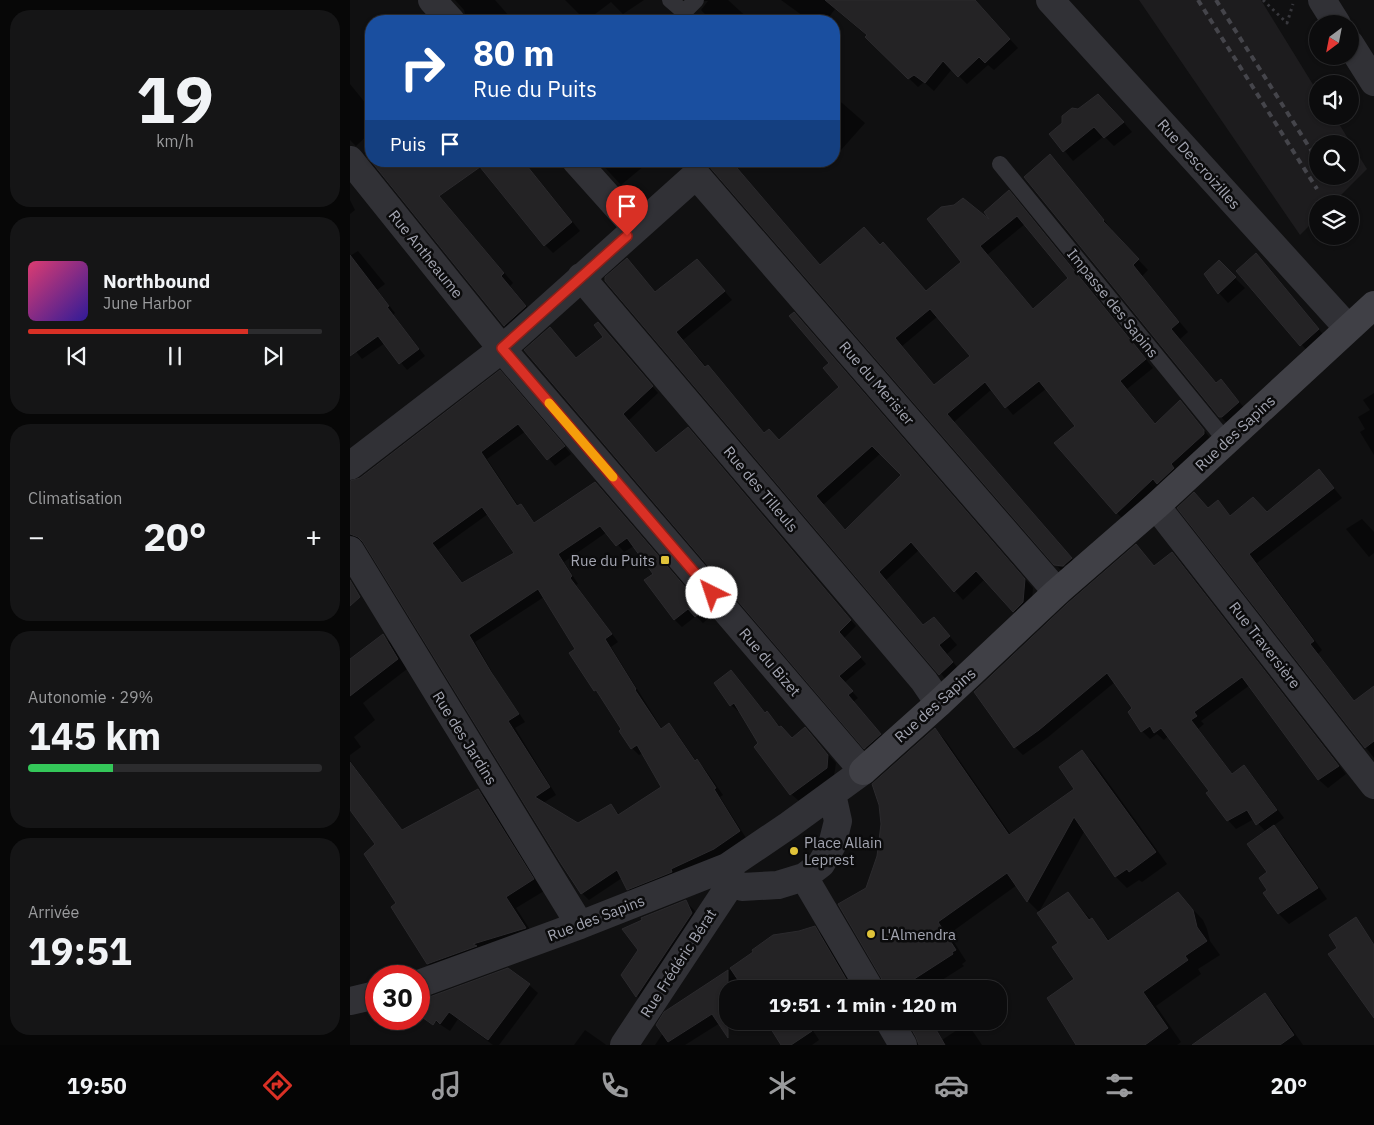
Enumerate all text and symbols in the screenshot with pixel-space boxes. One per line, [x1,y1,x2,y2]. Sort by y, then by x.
north arrow [1309,15,1359,65]
map controls [1309,15,1359,245]
text: 80 m [473,30,555,76]
icon: right [390,35,455,100]
text: 19 [136,56,214,141]
text: Rue du Puits [473,74,597,103]
button: sound [1309,75,1359,125]
street label: Rue Descroizilles [1153,115,1245,213]
icon: arrive [436,130,464,158]
text: km/h [156,131,194,151]
text: Puis [390,132,426,156]
button: search [1309,135,1359,185]
pin [606,185,648,236]
icon: arrive [613,192,641,220]
button: layers [1309,195,1359,245]
street label: Rue Antheaume [385,206,467,302]
street label: Impasse des Sapins [1063,245,1163,361]
text: Northbound [103,269,210,293]
text: June Harbor [103,293,192,313]
street label: Rue du Merisier [835,337,919,429]
icon: previous [63,342,91,370]
icon: pause [161,342,189,370]
icon: next [259,342,287,370]
street label: Rue des Sapins [1191,391,1279,475]
street label: Rue des Tilleuls [720,442,802,536]
text: Climatisation [28,488,122,508]
text: 20° [143,512,207,561]
text: − [28,518,45,555]
text: + [305,518,322,555]
place label: Rue du Puits [570,551,655,570]
marker: Rue du Puits [659,554,671,566]
position arrow [685,566,737,618]
street label: Rue Traversière [1225,598,1305,692]
street label: Rue du Bizet [735,624,805,700]
street label: Rue des Sapins [890,664,980,746]
text: Autonomie · 29% [28,687,153,707]
street label: Rue des Jardins [429,688,501,788]
text: 145 km [28,711,161,760]
place label: Place Allain Leprest [804,833,882,869]
marker: Place Allain Leprest [788,845,800,857]
street label: Rue des Sapins [545,891,647,945]
text: Arrivée [28,902,79,922]
street label: Rue Frédéric Bérat [636,905,720,1021]
place label: L'Almendra [881,925,956,944]
text: 19:51 [28,926,132,975]
marker: L'Almendra [865,928,877,940]
speed limit sign: 30 [365,965,430,1030]
text: 19:51 · 1 min · 120 m [769,993,957,1017]
icon: directions [260,1068,295,1103]
icon: music [429,1068,464,1103]
icon: phone [597,1068,632,1103]
icon: climate [765,1068,800,1103]
icon: car [934,1068,969,1103]
icon: filters [1102,1068,1137,1103]
text: 19:50 [67,1071,127,1100]
text: 20° [1270,1071,1307,1100]

